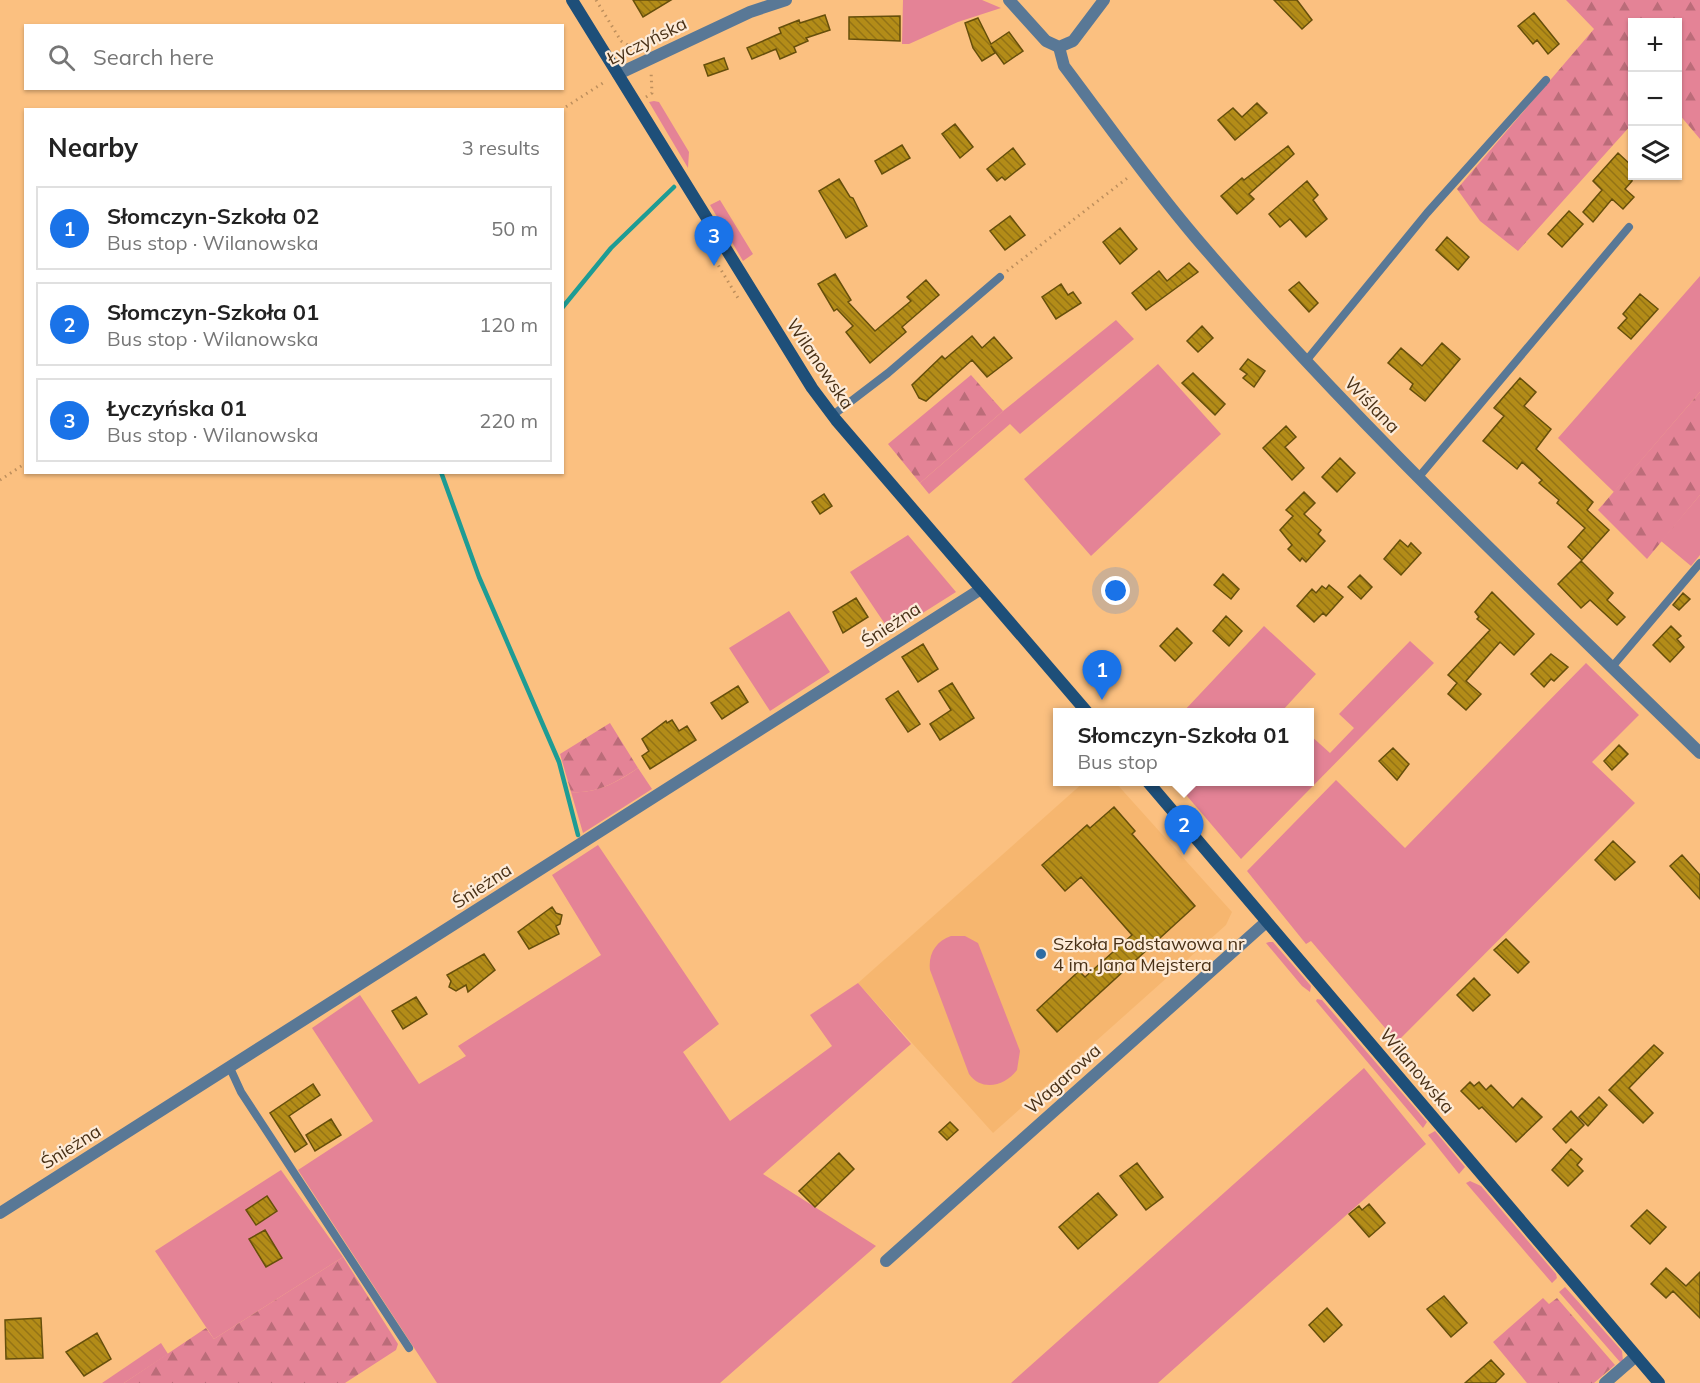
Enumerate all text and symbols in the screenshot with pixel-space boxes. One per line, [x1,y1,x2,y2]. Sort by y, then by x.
street label: Łyczyńska [602,11,690,70]
map controls [1628,18,1682,180]
button: + [1628,18,1682,72]
search box [24,24,564,90]
icon: search [45,41,78,74]
text: Search here [93,43,214,71]
button: − [1628,72,1682,126]
button: layers [1628,126,1682,180]
text: Nearby [48,131,138,164]
text: 3 results [462,135,540,160]
text: Słomczyn-Szkoła 02 [107,202,319,230]
text: 1 [64,216,76,241]
text: 50 m [491,216,538,241]
pin: 3 [694,216,734,266]
text: Bus stop · Wilanowska [107,230,319,255]
text: Słomczyn-Szkoła 01 [107,298,319,326]
text: 2 [64,312,76,337]
text: 120 m [479,312,538,337]
street label: Wilanowska [782,314,859,413]
text: Bus stop · Wilanowska [107,326,319,351]
street label: Wiślana [1340,372,1405,438]
text: Łyczyńska 01 [107,394,247,422]
text: 3 [64,408,76,433]
text: 220 m [479,408,538,433]
text: Bus stop · Wilanowska [107,422,319,447]
your location [1101,576,1130,605]
street label: Śnieżna [857,597,925,652]
pin: 1 [1082,650,1122,700]
popup [1053,708,1314,786]
text: Słomczyn-Szkoła 01 [1077,721,1290,749]
text: Bus stop [1077,749,1158,774]
pin: 2 [1164,806,1204,855]
street label: Śnieżna [448,858,516,913]
place label: Szkoła Podstawowa nr 4 im. Jana Mejstera [1053,932,1245,976]
marker: Szkoła Podstawowa nr 4 im. Jana Mejstera [1034,947,1048,961]
street label: Wilanowska [1375,1023,1460,1118]
street label: Wagarowa [1020,1039,1105,1119]
street label: Śnieżna [36,1119,105,1174]

